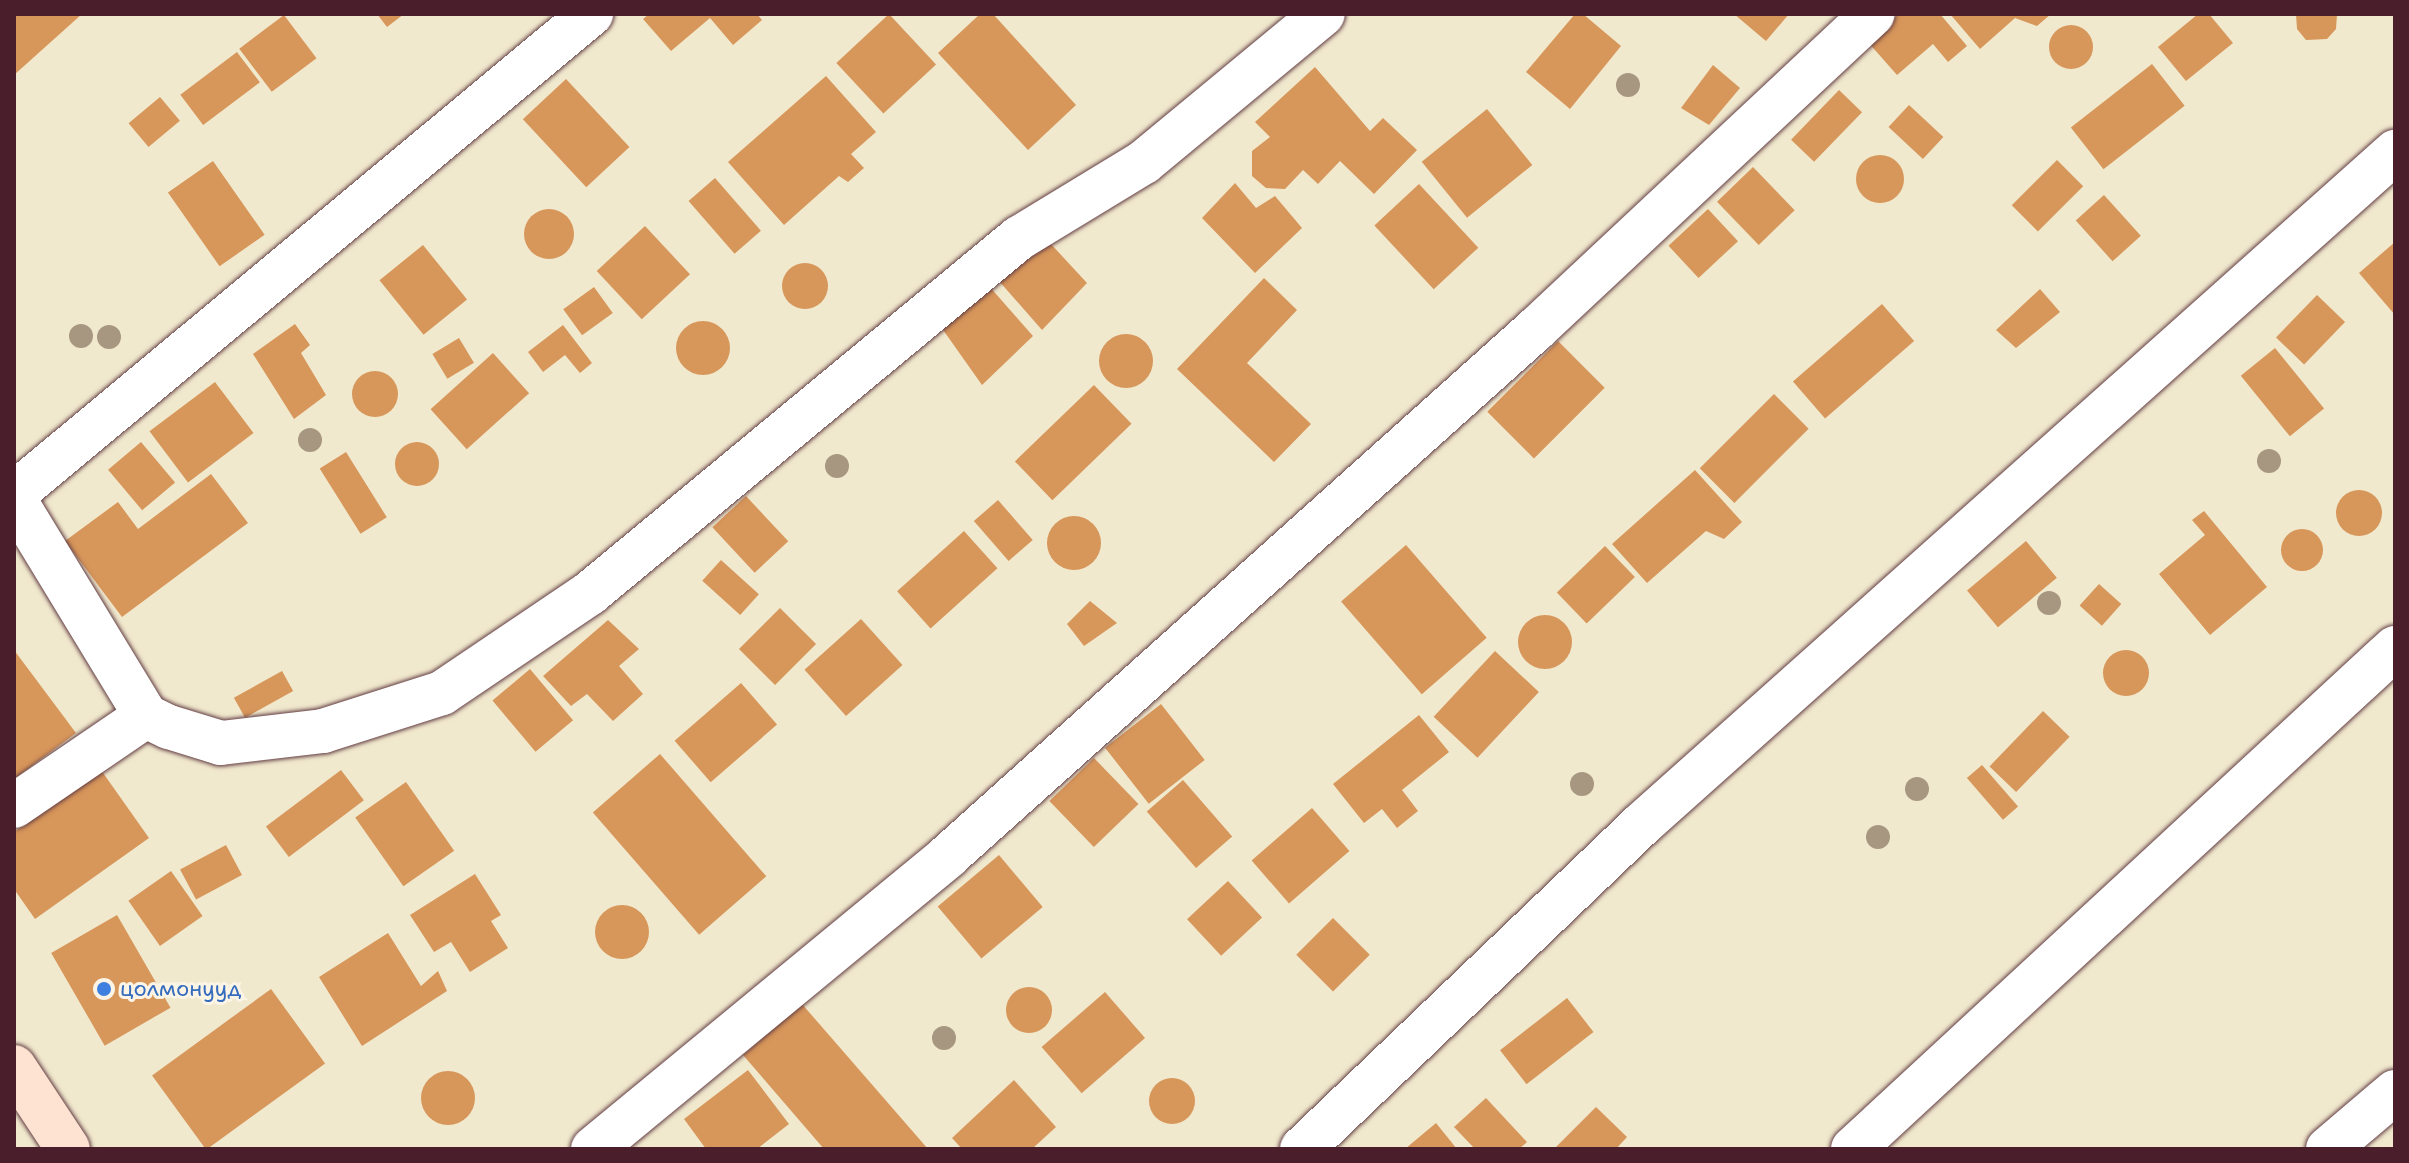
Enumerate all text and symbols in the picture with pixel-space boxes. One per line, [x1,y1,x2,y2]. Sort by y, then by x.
place label: цолмонууд [120,976,241,1002]
marker: цолмонууд [95,980,113,998]

